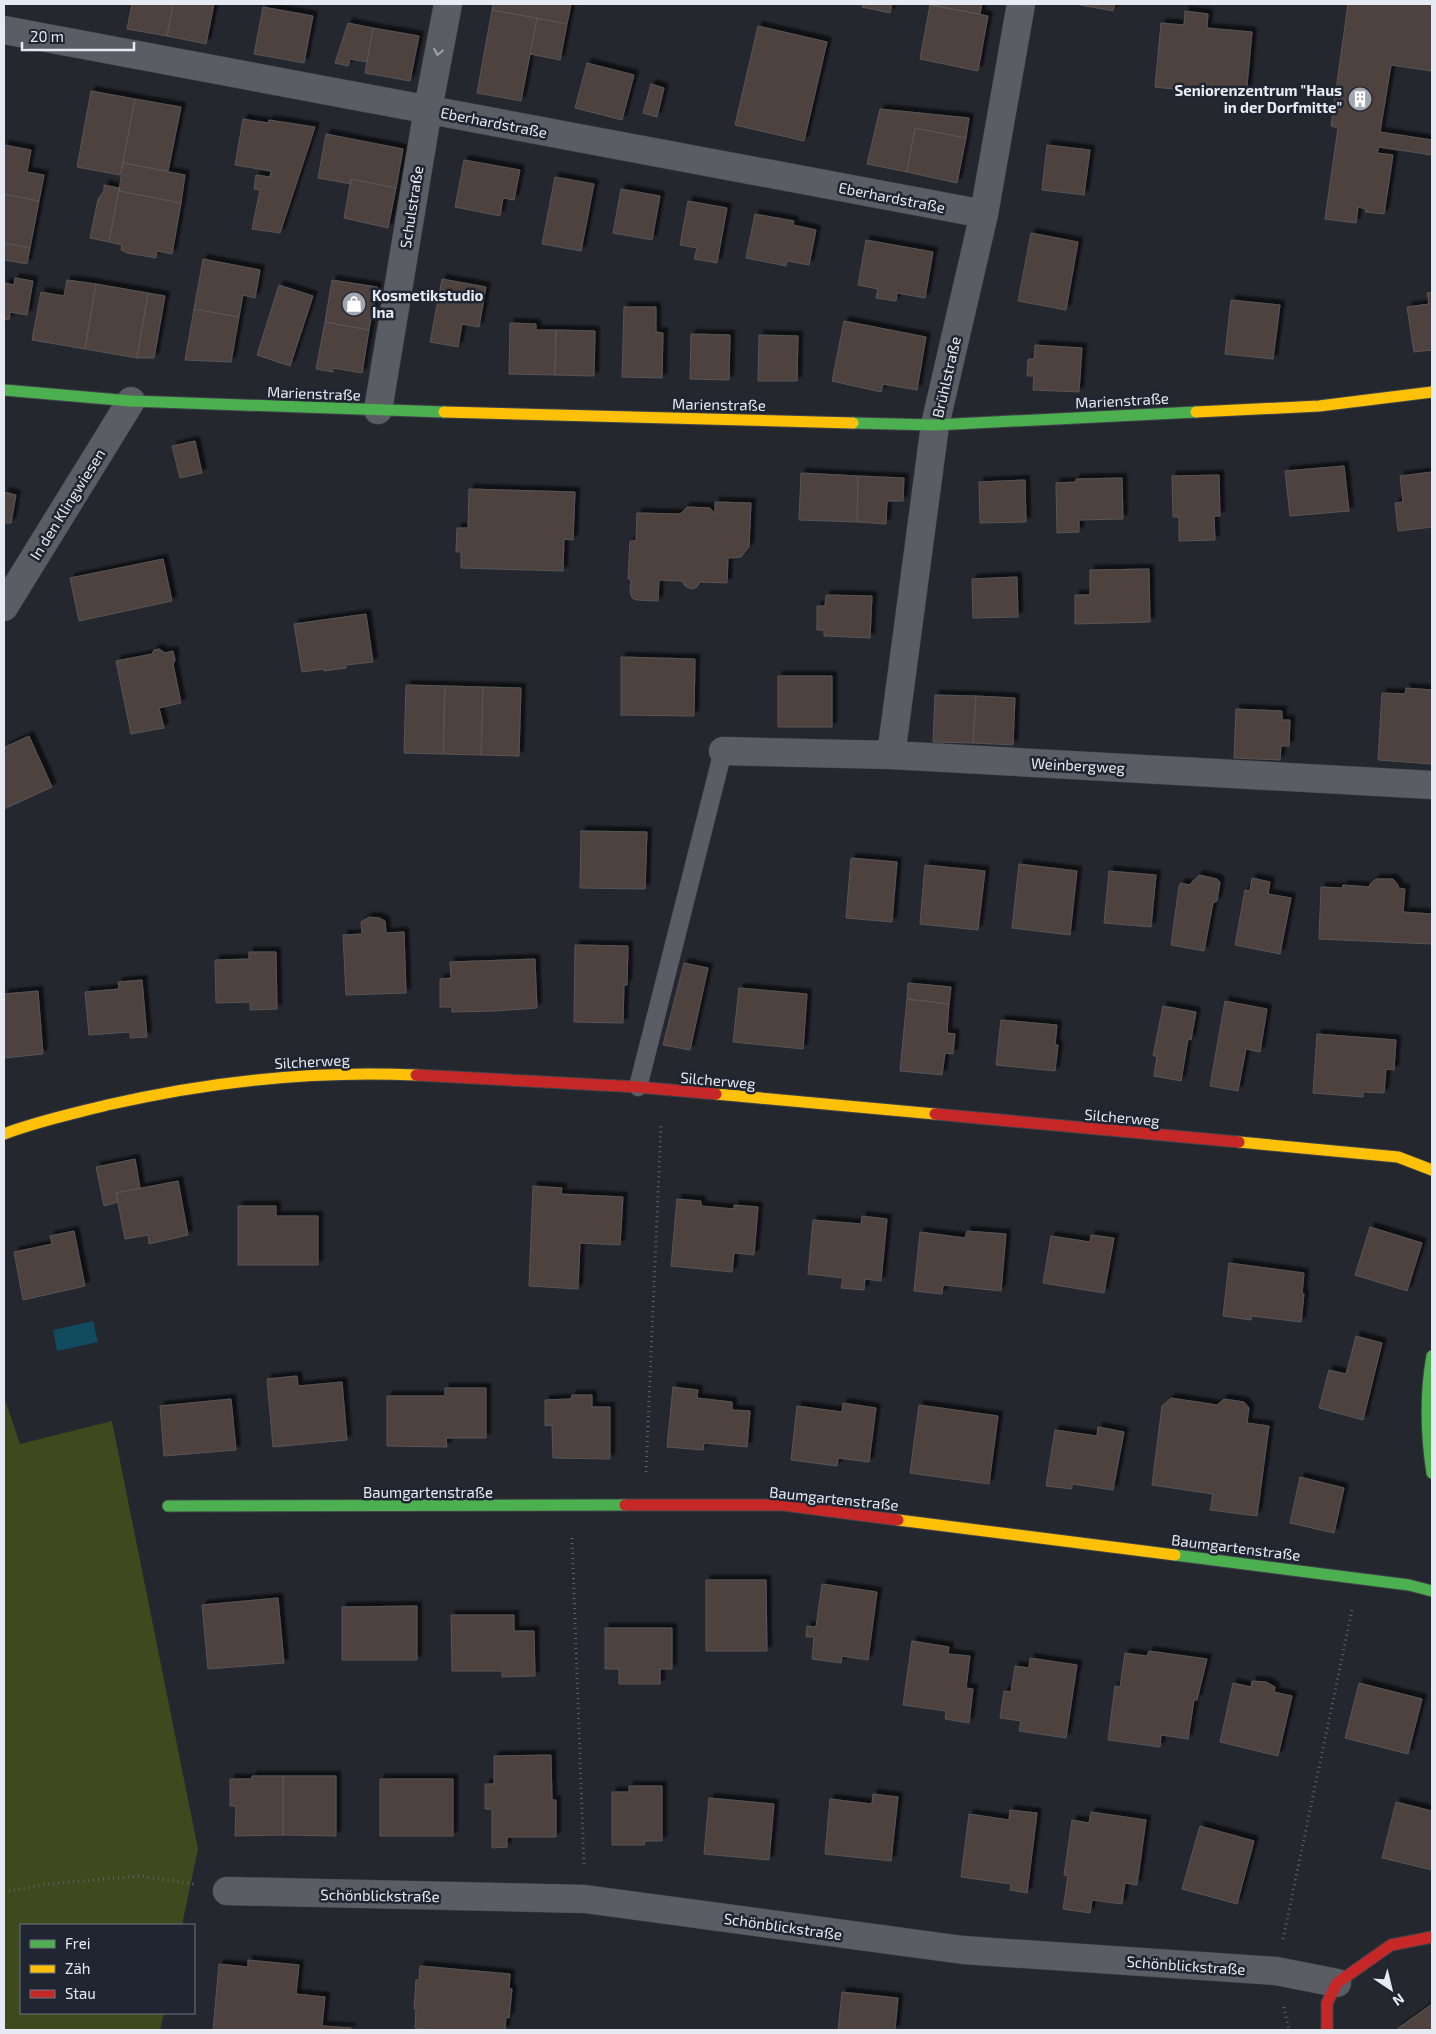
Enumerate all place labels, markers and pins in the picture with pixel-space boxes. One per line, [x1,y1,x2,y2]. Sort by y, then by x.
place label: Seniorenzentrum "Haus in der Dorfmitte" [1175,81,1342,116]
building icon: Seniorenzentrum "Haus in der Dorfmitte" [1347,86,1373,112]
place label: Kosmetikstudio Ina [372,286,484,321]
shop icon: Kosmetikstudio Ina [341,291,367,317]

